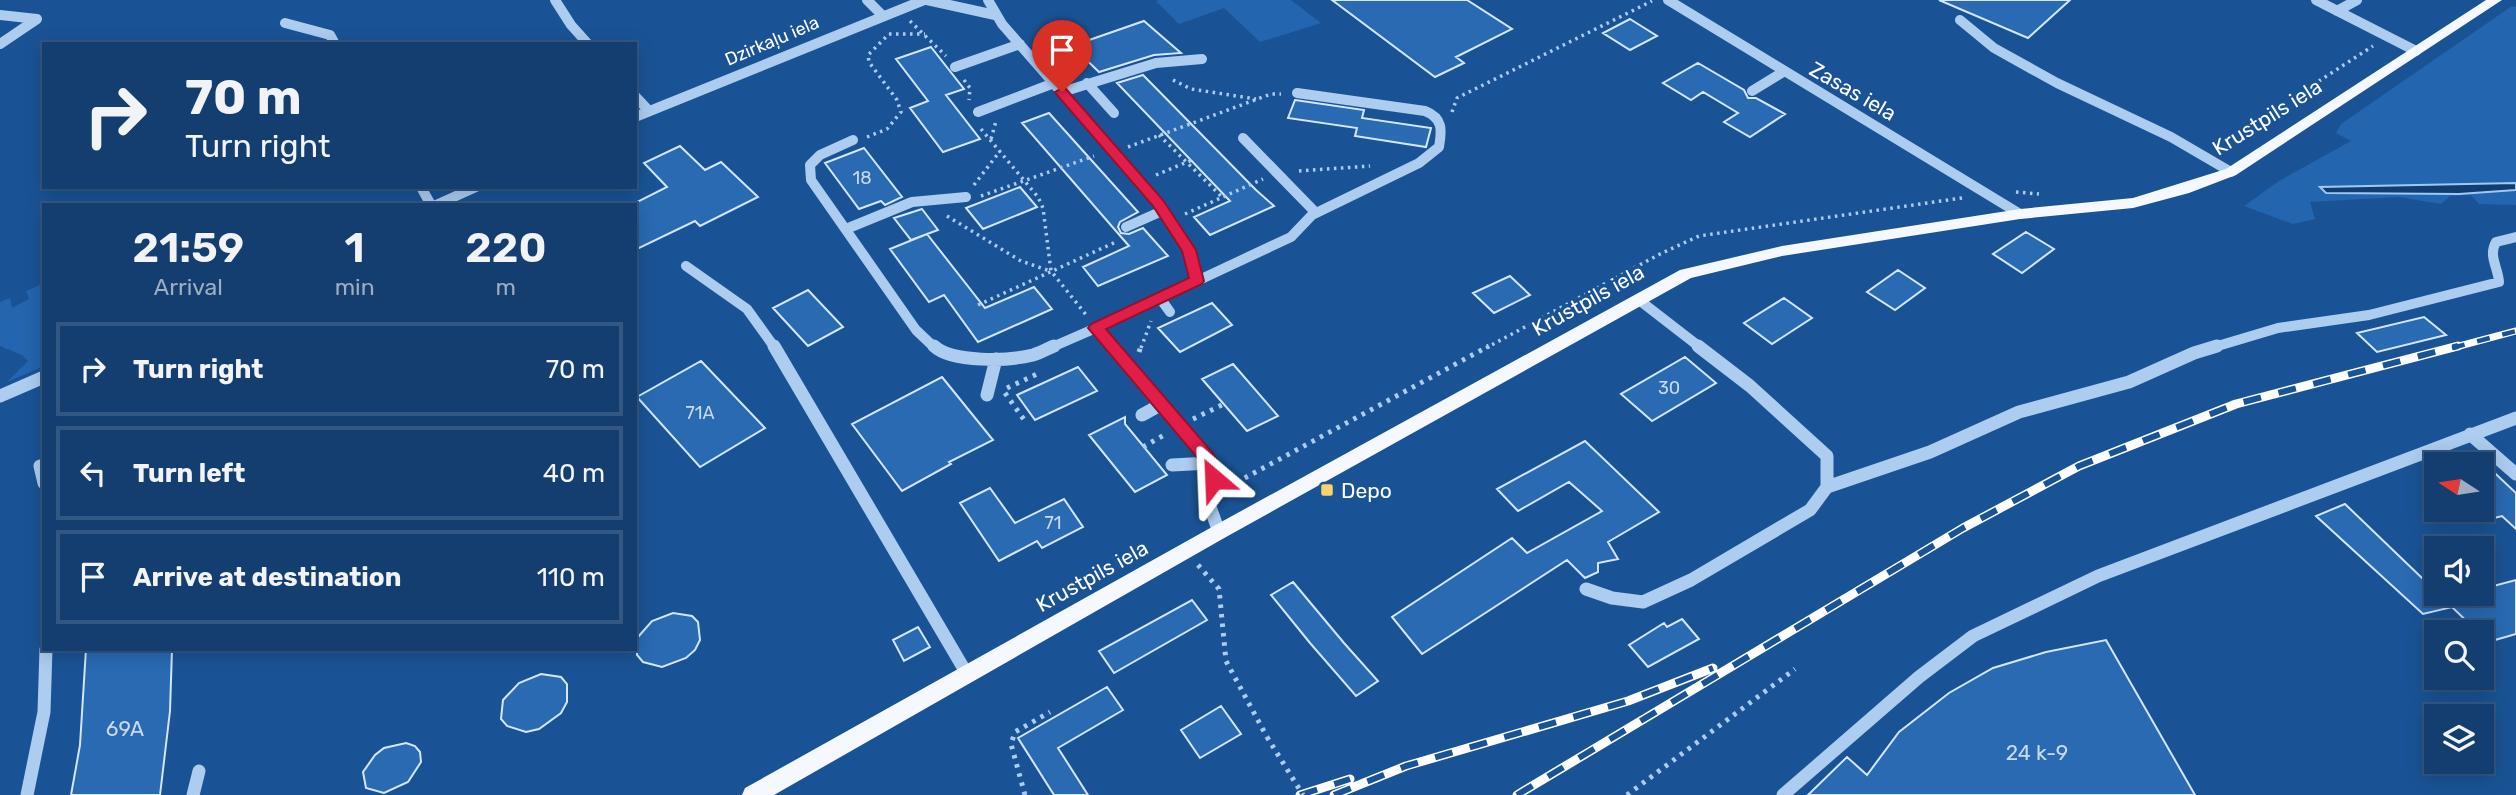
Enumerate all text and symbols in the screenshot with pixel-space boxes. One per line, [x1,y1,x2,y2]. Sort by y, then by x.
street label: Dzirkaļu iela [722,11,822,71]
pin [1032,20,1092,92]
icon: arrive [1043,31,1081,69]
street label: Zasas iela [1805,56,1901,126]
text: 70 m [185,68,302,126]
icon: right [70,70,161,161]
street label: Krustpils iela [2208,73,2326,161]
text: Turn right [185,127,330,165]
house number: 18 [852,167,872,189]
text: 21:59 [133,223,244,273]
text: 1 [345,223,365,273]
text: 220 [465,223,546,273]
street label: Krustpils iela [1528,259,1648,341]
text: Arrival [154,273,223,301]
text: min [335,273,375,301]
text: m [496,273,516,301]
icon: right [74,350,112,388]
text: Turn right [133,354,263,385]
text: 70 m [546,354,605,385]
house number: 30 [1658,377,1680,399]
house number: 71A [686,402,715,424]
position arrow [1177,442,1251,516]
north arrow [2424,452,2494,522]
map controls [2424,452,2494,774]
icon: left [74,454,112,492]
text: Turn left [133,458,245,489]
text: 40 m [543,458,605,489]
place label: Depo [1341,478,1392,503]
marker: Depo [1319,482,1335,498]
house number: 71 [1045,512,1061,534]
street label: Krustpils iela [1032,535,1152,617]
button: sound [2424,536,2494,606]
icon: arrive [74,558,112,596]
text: Arrive at destination [133,562,401,593]
text: 110 m [537,562,605,593]
button: search [2424,620,2494,690]
button: layers [2424,704,2494,774]
house number: 69A [106,716,144,741]
house number: 24 k-9 [2006,740,2068,765]

